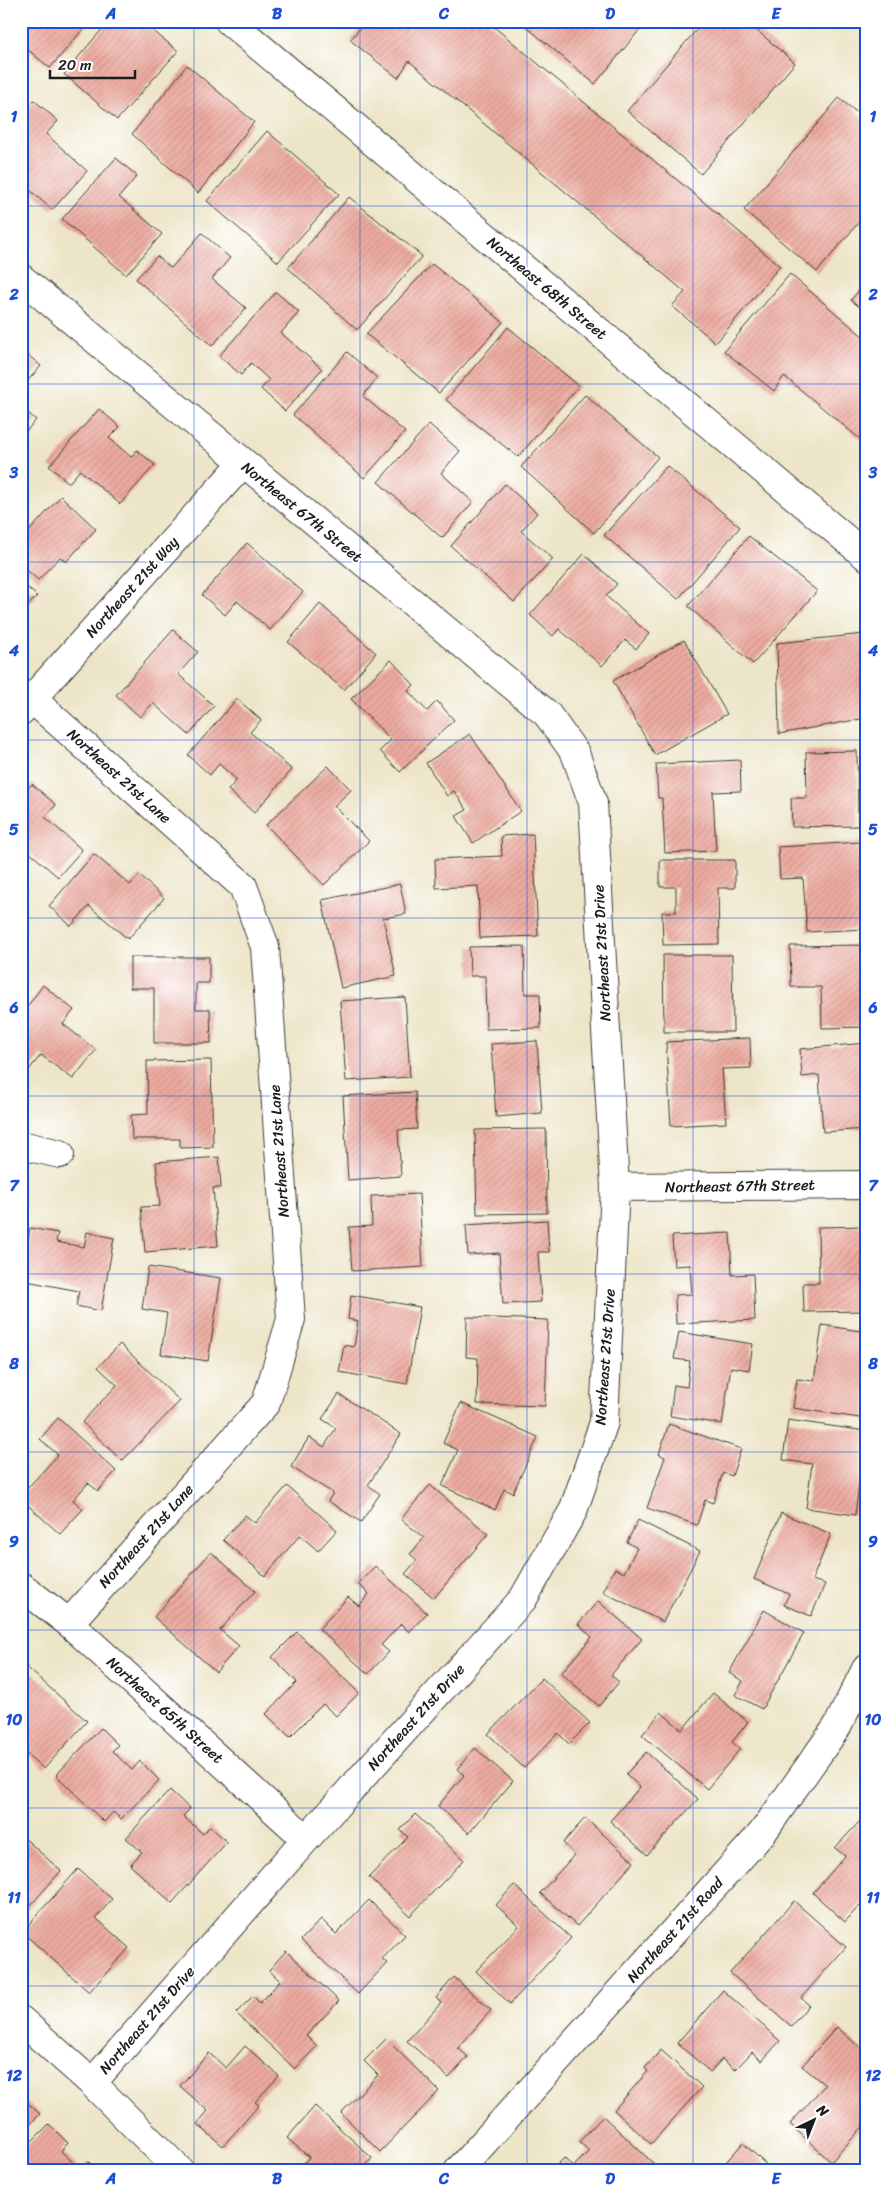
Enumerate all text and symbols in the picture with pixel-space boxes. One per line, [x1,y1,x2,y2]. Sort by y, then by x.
text: A [105,0,116,28]
text: B [272,0,283,28]
text: C [438,0,450,28]
text: D [605,0,615,28]
text: E [772,0,782,28]
scale bar [50,48,135,80]
text: 20 m [58,52,92,78]
text: 1 [11,102,18,131]
text: 1 [870,102,877,131]
street label: Northeast 68th Street [481,230,613,347]
text: 2 [8,280,19,309]
text: 2 [867,280,878,309]
street label: Northeast 67th Street [235,455,369,570]
text: 3 [9,458,19,487]
text: 3 [868,458,878,487]
street label: Northeast 21st Way [79,530,185,644]
text: 4 [8,636,19,665]
text: 4 [867,636,878,665]
street label: Northeast 21st Lane [61,722,177,830]
text: 5 [9,815,19,844]
text: 5 [868,815,878,844]
street label: Northeast 21st Drive [585,884,619,1022]
text: 6 [8,993,19,1022]
text: 6 [867,993,878,1022]
street label: Northeast 21st Lane [261,1083,297,1218]
text: 7 [9,1171,20,1200]
text: 7 [868,1171,879,1200]
street label: Northeast 67th Street [665,1172,816,1200]
street label: Northeast 21st Drive [587,1288,623,1426]
text: 8 [8,1349,19,1378]
text: 8 [867,1349,878,1378]
street label: Northeast 21st Lane [92,1478,200,1594]
text: 9 [9,1527,19,1556]
text: 9 [868,1527,878,1556]
street label: Northeast 65th Street [100,1650,230,1770]
street label: Northeast 21st Drive [361,1657,472,1777]
text: 10 [6,1705,22,1734]
text: 10 [865,1705,881,1734]
street label: Northeast 21st Road [620,1870,731,1989]
text: 11 [7,1883,21,1912]
text: 11 [866,1883,880,1912]
street label: Northeast 21st Drive [92,1960,202,2080]
text: 12 [6,2061,23,2090]
text: 12 [865,2061,882,2090]
north arrow [790,2094,840,2144]
text: N [810,2098,835,2124]
text: A [105,2164,116,2192]
text: B [272,2164,283,2192]
text: C [438,2164,450,2192]
text: D [605,2164,615,2192]
text: E [772,2164,782,2192]

